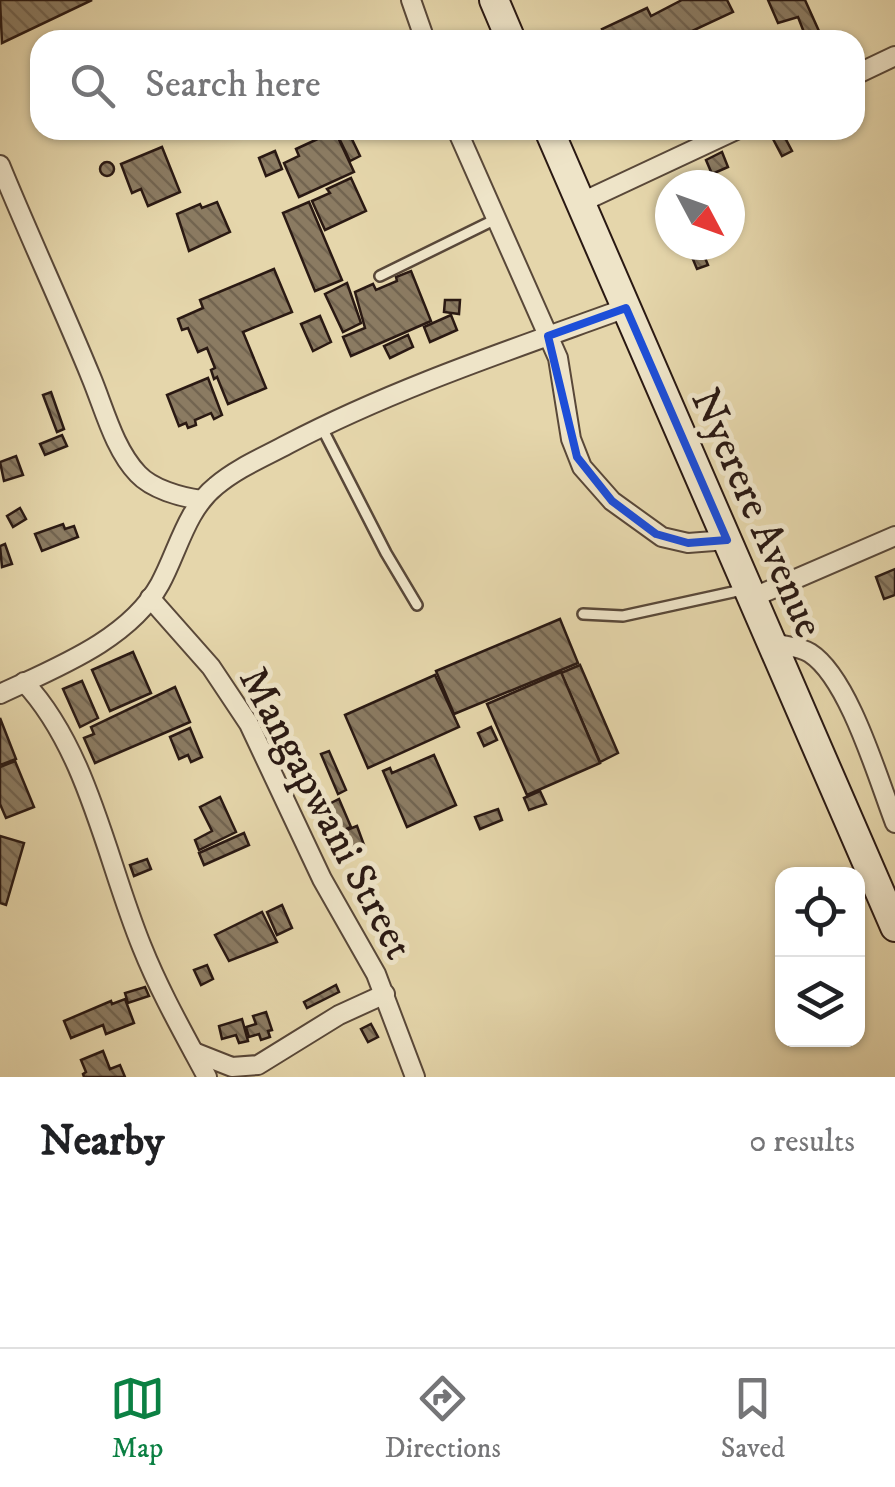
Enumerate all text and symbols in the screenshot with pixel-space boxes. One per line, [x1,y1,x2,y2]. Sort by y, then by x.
search box [30,30,865,140]
icon: search [65,58,120,113]
text: Search here [145,61,321,109]
north arrow [655,170,745,260]
street label: Nyerere Avenue [678,381,834,646]
street label: Mangapwani Street [227,658,424,968]
map controls [775,867,865,1047]
button: locate [775,867,865,957]
button: layers [775,957,865,1047]
text: Nearby [40,1116,164,1168]
text: 0 results [749,1122,855,1162]
tab: Map [110,1371,165,1466]
tab: Directions [385,1371,501,1466]
tab: Saved [721,1371,785,1466]

